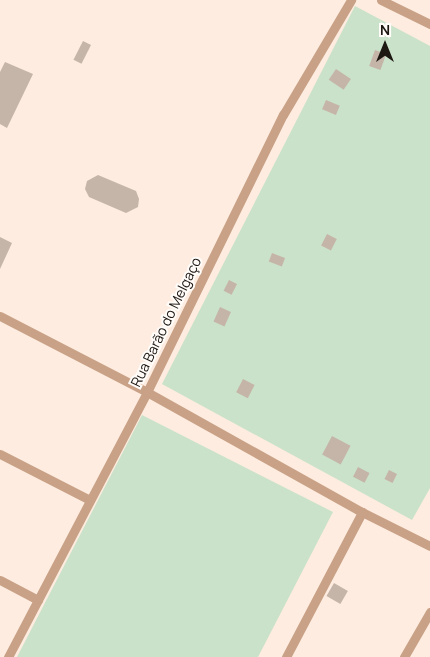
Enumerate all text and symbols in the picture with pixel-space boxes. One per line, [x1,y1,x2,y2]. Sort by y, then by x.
north arrow [360,20,410,70]
text: N [380,20,390,39]
street label: Rua Barão do Melgaço [127,254,205,390]

